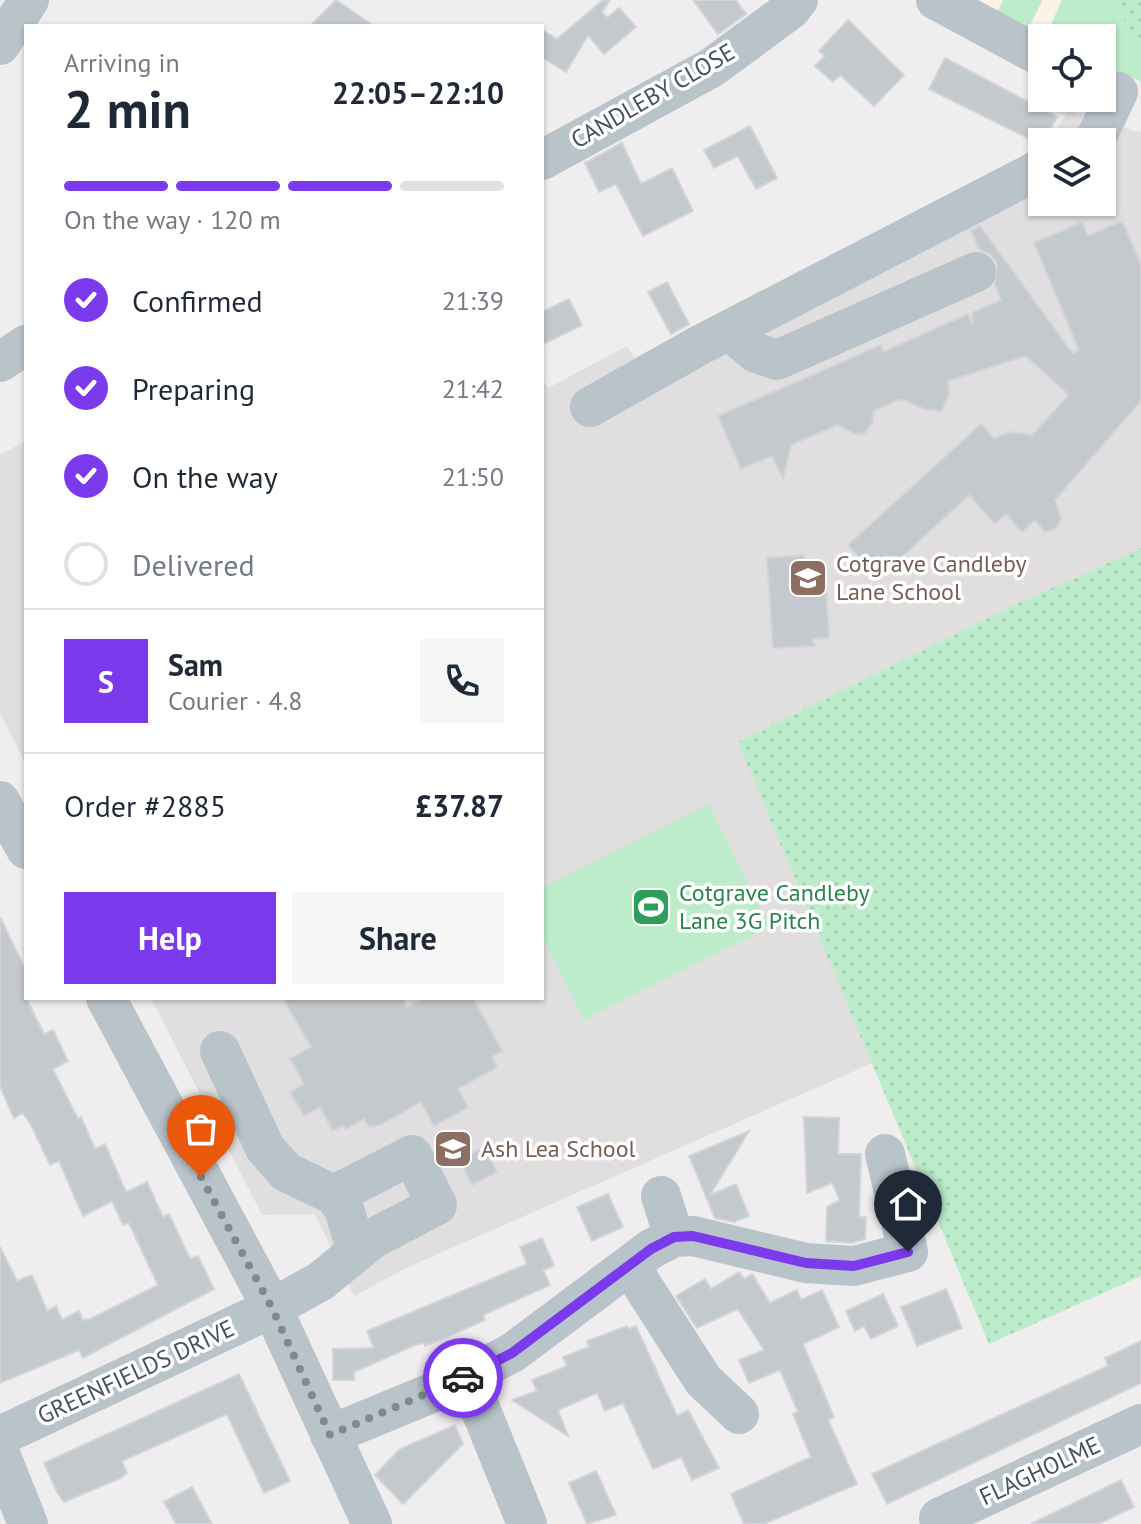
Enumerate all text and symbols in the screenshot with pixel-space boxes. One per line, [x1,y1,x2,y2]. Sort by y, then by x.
map controls [1028,24,1116,216]
button: locate [1028,24,1116,112]
street label: CANDLEBY CLOSE [565,36,740,155]
text: Arriving in [64,46,180,79]
text: 22:05–22:10 [332,73,504,112]
text: 2 min [64,75,191,142]
button: layers [1028,128,1116,216]
text: On the way · 120 m [64,203,281,236]
icon: check [64,278,108,322]
text: Confirmed [132,281,263,320]
text: 21:39 [442,284,504,317]
icon: check [64,366,108,410]
text: Preparing [132,369,255,408]
text: 21:42 [442,372,504,405]
icon: check [64,454,108,498]
text: On the way [132,457,278,496]
text: 21:50 [442,460,504,493]
text: Delivered [132,545,255,584]
place label: Cotgrave Candleby Lane School [836,548,1027,607]
school or university icon: Cotgrave Candleby Lane School [787,557,829,599]
button: phone [420,639,504,723]
text: Sam [168,645,223,684]
text: S [98,662,114,701]
text: Courier · 4.8 [168,684,302,717]
text: Order #2885 [64,786,226,825]
text: £37.87 [415,786,504,825]
place label: Cotgrave Candleby Lane 3G Pitch [679,877,870,936]
sports icon: Cotgrave Candleby Lane 3G Pitch [630,886,672,928]
button: Help [64,892,276,984]
button: Share [292,892,504,984]
pin [167,1095,235,1177]
icon: bag [179,1107,223,1151]
school or university icon: Ash Lea School [432,1128,474,1170]
place label: Ash Lea School [481,1133,636,1164]
pin [874,1170,942,1252]
icon: home [886,1182,930,1226]
street label: GREENFIELDS DRIVE [32,1312,239,1431]
courier [423,1338,503,1418]
icon: car [441,1356,485,1400]
street label: FLAGHOLME [974,1429,1105,1512]

